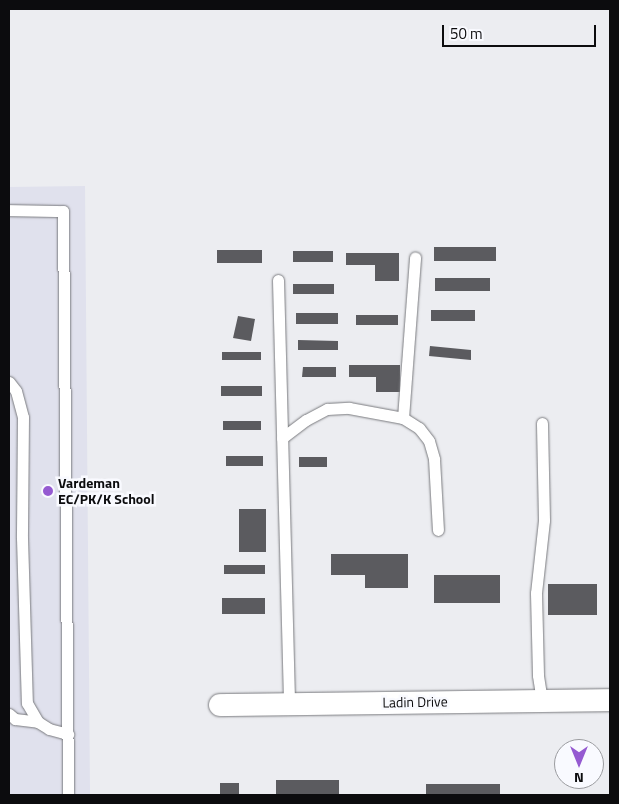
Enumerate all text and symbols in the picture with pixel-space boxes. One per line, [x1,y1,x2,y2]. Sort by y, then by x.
scale bar [444,15,598,47]
text: 50 m [450,22,483,45]
place label: Vardeman EC/PK/K School [58,475,155,508]
marker: Vardeman EC/PK/K School [42,485,54,497]
street label: Ladin Drive [382,693,448,711]
north arrow [554,739,604,789]
text: N [574,768,584,789]

